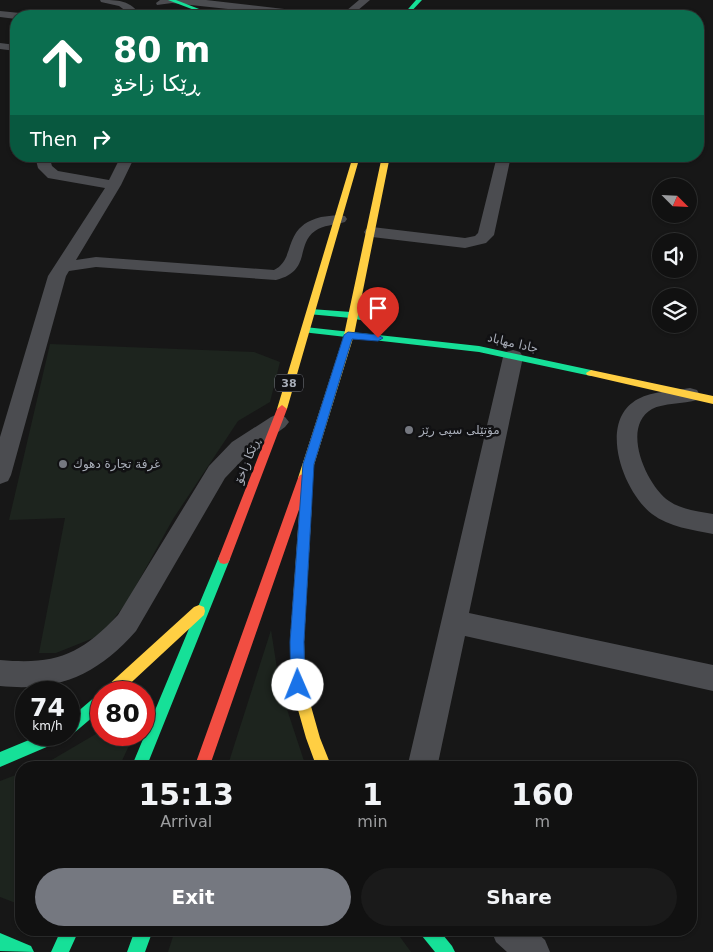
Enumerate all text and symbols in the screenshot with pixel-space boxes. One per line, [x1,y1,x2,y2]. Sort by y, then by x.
icon: ahead [30,30,95,95]
text: 80 m [113,30,210,70]
text: ڕێکا زاخۆ [113,71,200,96]
icon: right [87,125,115,153]
text: Then [30,128,77,150]
north arrow [652,178,698,222]
map controls [652,178,697,333]
button: sound [652,233,697,278]
pin [357,287,399,338]
button: layers [652,288,697,333]
icon: arrive [364,294,392,322]
street label: جادا مهاباد [486,330,540,356]
road number: 38 [275,374,303,392]
place label: مۆتێلی سپی رێز [418,423,500,438]
marker: مۆتێلی سپی رێز [403,424,415,436]
street label: ڕێکا زاخۆ [231,436,264,487]
place label: غرفة تجارة دهوك [73,457,160,472]
marker: غرفة تجارة دهوك [57,458,69,470]
position arrow [271,658,323,710]
speed limit sign: 80 [90,681,155,746]
text: 74 [30,693,65,722]
text: km/h [32,719,63,733]
text: 15:13 [138,777,234,812]
text: 1 [362,777,383,812]
text: 160 [511,777,574,812]
text: Arrival [160,812,212,831]
text: min [357,812,388,831]
text: m [534,812,550,831]
button: Exit [35,868,351,926]
button: Share [361,868,677,926]

